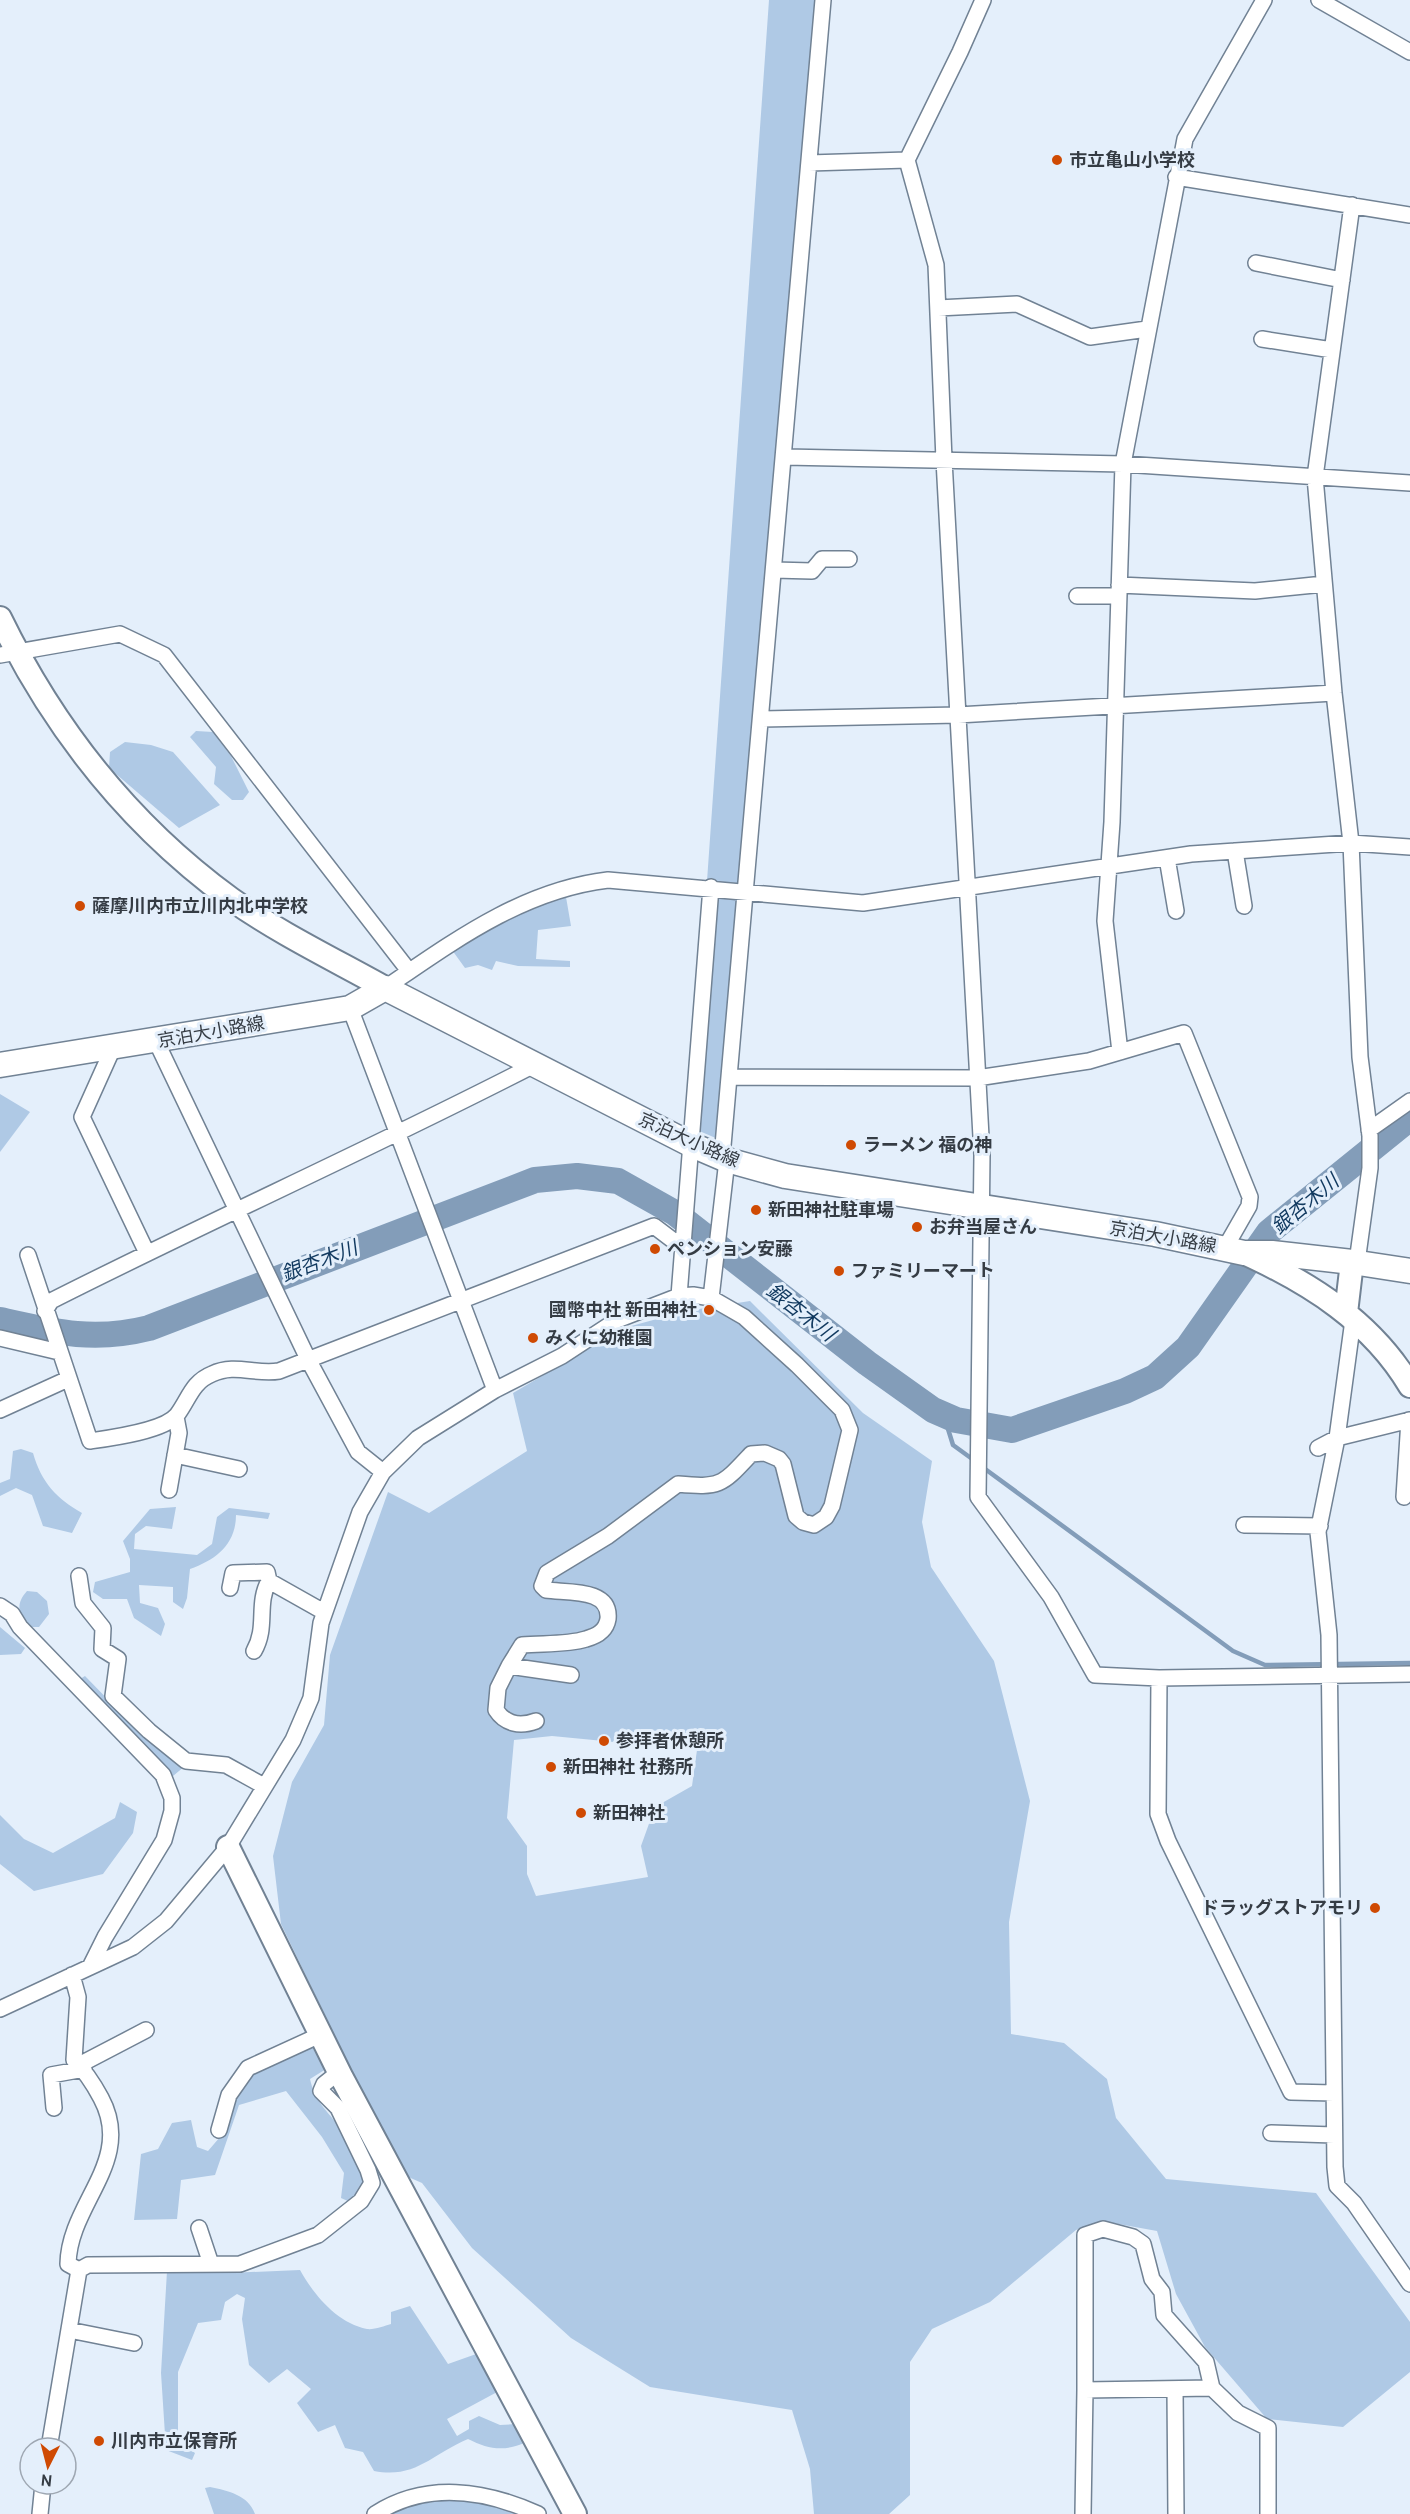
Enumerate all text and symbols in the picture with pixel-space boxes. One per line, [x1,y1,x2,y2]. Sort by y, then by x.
place label: 市立亀山小学校 [1069,149,1195,171]
marker: 市立亀山小学校 [1050,153,1064,167]
place label: 薩摩川内市立川内北中学校 [92,895,308,917]
marker: 薩摩川内市立川内北中学校 [73,899,87,913]
street label: 京泊大小路線 [156,1012,266,1052]
street label: 京泊大小路線 [635,1108,743,1172]
place label: ラーメン 福の神 [863,1134,992,1156]
marker: ラーメン 福の神 [844,1138,858,1152]
water label: 銀杏木川 [1267,1168,1345,1239]
place label: 新田神社駐車場 [768,1199,894,1221]
marker: 新田神社駐車場 [749,1203,763,1217]
place label: お弁当屋さん [929,1216,1037,1238]
street label: 京泊大小路線 [1108,1217,1218,1257]
marker: お弁当屋さん [910,1220,924,1234]
water label: 銀杏木川 [277,1235,363,1287]
place label: ペンション安藤 [667,1238,793,1260]
marker: ペンション安藤 [648,1242,662,1256]
place label: ファミリーマート [851,1260,995,1282]
marker: ファミリーマート [832,1264,846,1278]
water label: 銀杏木川 [762,1278,841,1347]
place label: 國幣中社 新田神社 [549,1299,697,1321]
marker: 國幣中社 新田神社 [702,1303,716,1317]
place label: みくに幼稚園 [545,1327,653,1349]
marker: みくに幼稚園 [526,1331,540,1345]
place label: 参拝者休憩所 [616,1730,724,1752]
marker: 参拝者休憩所 [597,1734,611,1748]
place label: 新田神社 社務所 [563,1756,693,1778]
marker: 新田神社 社務所 [544,1760,558,1774]
place label: 新田神社 [593,1802,665,1824]
marker: 新田神社 [574,1806,588,1820]
place label: ドラッグストアモリ [1201,1897,1363,1919]
marker: ドラッグストアモリ [1368,1901,1382,1915]
place label: 川内市立保育所 [111,2430,237,2452]
marker: 川内市立保育所 [92,2434,106,2448]
north arrow [18,2436,78,2496]
text: N [40,2470,53,2490]

